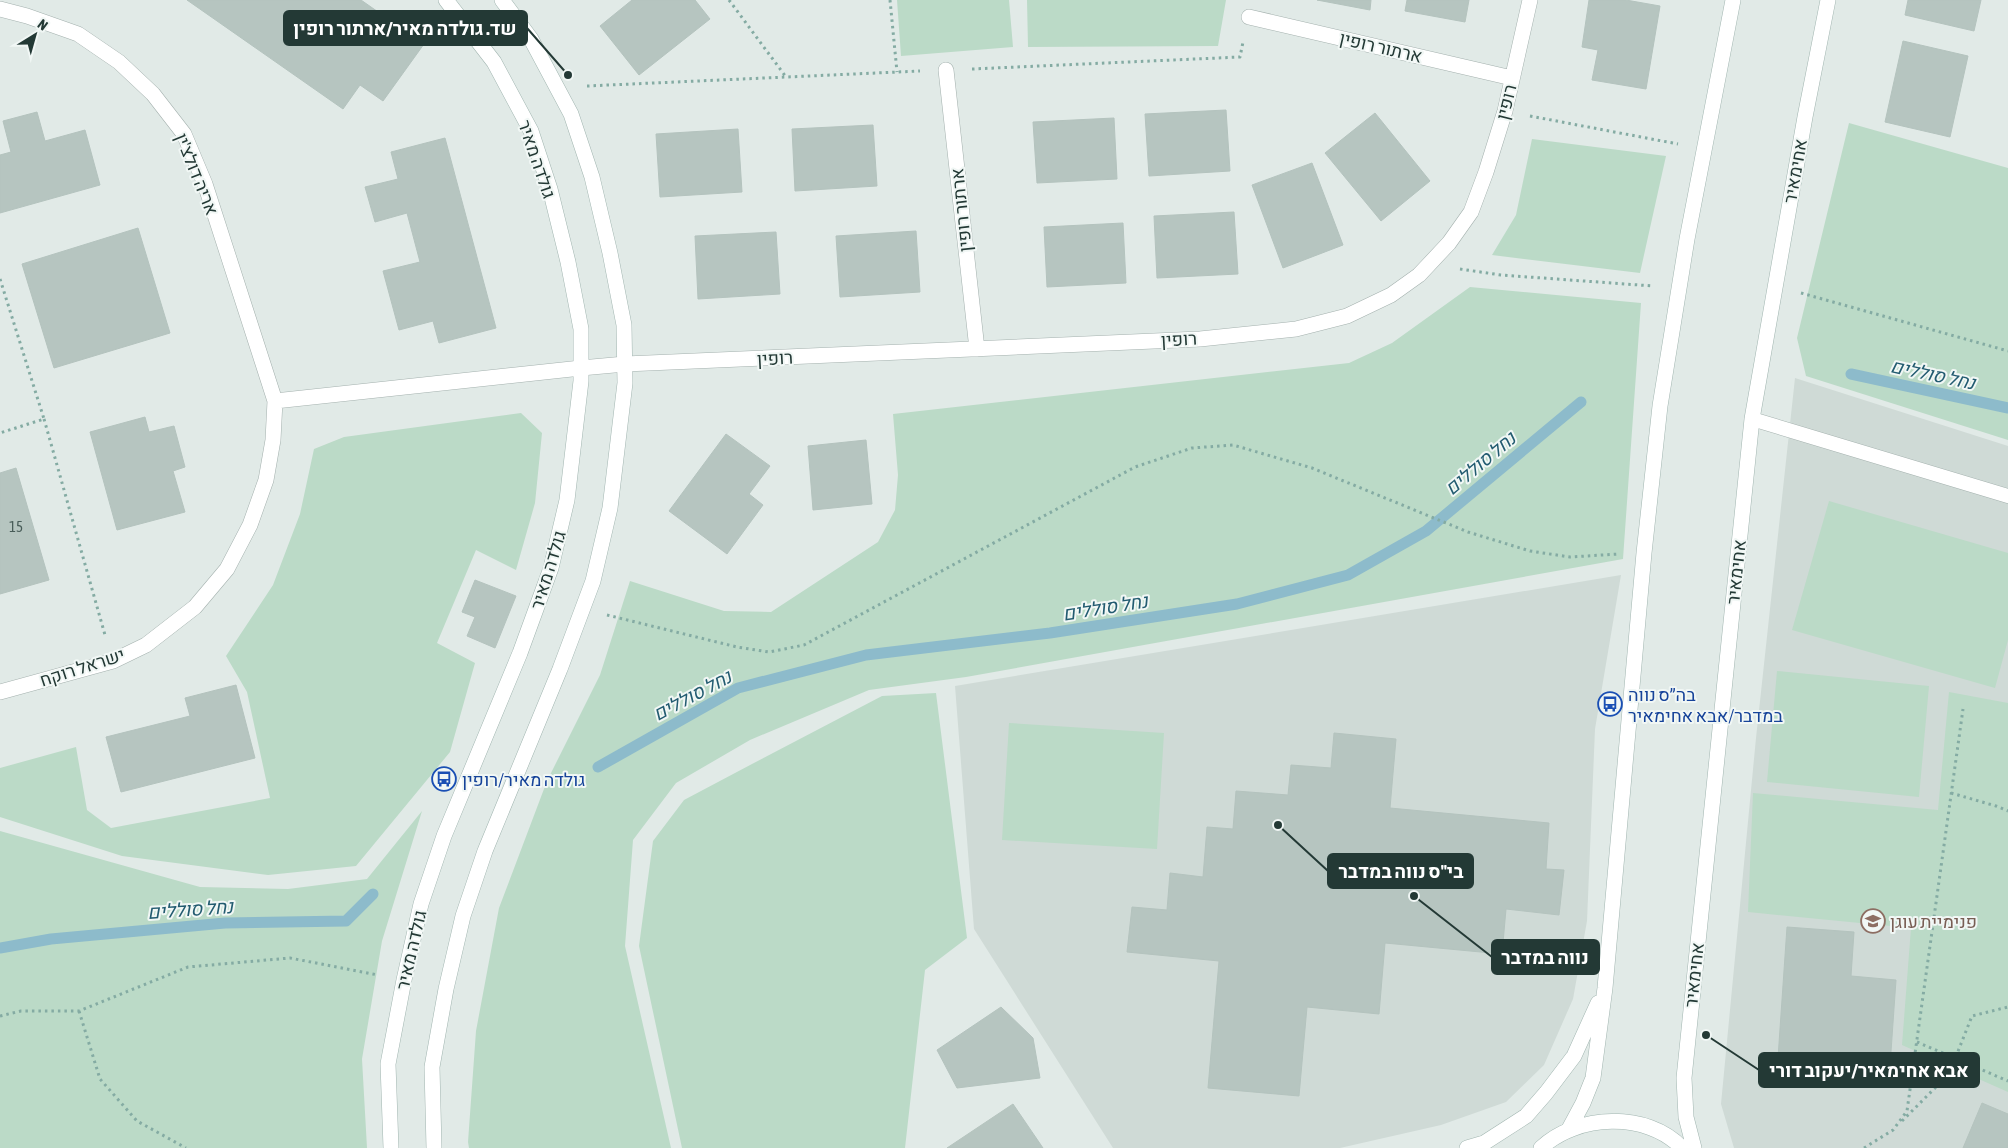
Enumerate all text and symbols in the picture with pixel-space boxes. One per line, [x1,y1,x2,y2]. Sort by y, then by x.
north arrow [10,10,60,60]
callout: שד. גולדה מאיר/ארתור רופין [284,11,527,45]
text: N [35,16,51,33]
text: שד. גולדה מאיר/ארתור רופין [293,17,517,39]
street label: ארתור רופין [1338,27,1424,67]
street label: רופין [1491,82,1521,122]
street label: גולדה מאיר [514,117,560,201]
street label: אריה דולצ'ין [171,130,223,218]
street label: אחימאיר [1779,137,1811,205]
street label: ארתור רופין [946,167,976,253]
street label: רופין [1160,328,1198,350]
street label: רופין [756,347,794,369]
water label: נחל סוללים [1889,354,1978,394]
water label: נחל סוללים [1440,426,1521,499]
house number: 15 [9,518,23,535]
street label: גולדה מאיר [526,528,570,612]
street label: אחימאיר [1722,539,1750,605]
water label: נחל סוללים [1061,589,1150,625]
street label: ישראל רוקח [37,643,127,691]
water label: נחל סוללים [649,665,736,725]
place label: בה״ס נווה במדבר/אבא אחימאיר [1628,684,1783,726]
bus stop icon: בה״ס נווה במדבר/אבא אחימאיר [1597,691,1623,717]
bus stop icon: גולדה מאיר/רופין [431,766,457,792]
place label: גולדה מאיר/רופין [462,769,585,790]
callout: בי"ס נווה במדבר [1328,854,1473,888]
text: בי"ס נווה במדבר [1338,860,1464,882]
water label: נחל סוללים [146,895,235,923]
street label: גולדה מאיר [392,908,430,992]
school or university icon: פנימיית עוגן [1860,908,1886,934]
place label: פנימיית עוגן [1890,911,1977,932]
callout: נווה במדבר [1492,940,1599,974]
street label: אחימאיר [1680,942,1708,1008]
text: נווה במדבר [1501,946,1589,968]
callout: אבא אחימאיר/יעקוב דורי [1759,1053,1979,1087]
text: אבא אחימאיר/יעקוב דורי [1769,1059,1969,1081]

